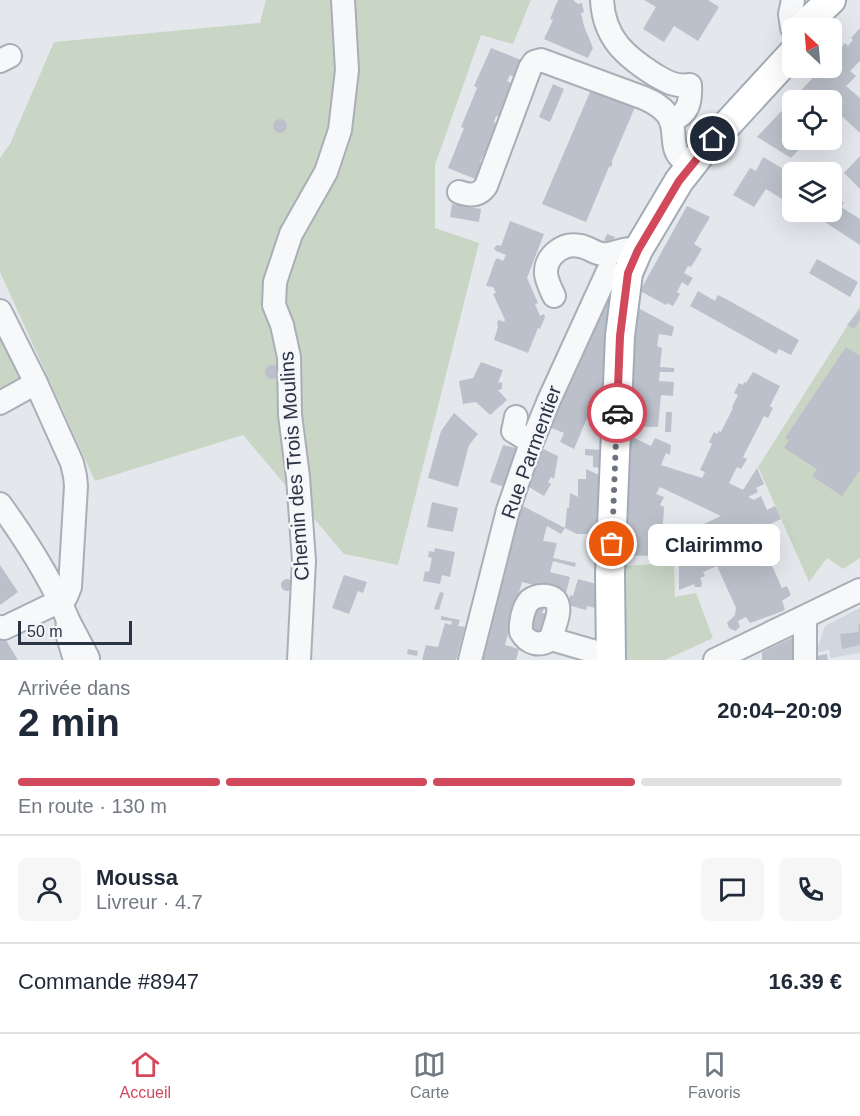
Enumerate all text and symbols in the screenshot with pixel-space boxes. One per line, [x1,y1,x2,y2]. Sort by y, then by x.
north arrow [782,18,842,78]
map controls [782,18,842,222]
button: locate [782,90,842,150]
pin [687,113,738,164]
icon: home [696,122,729,155]
button: layers [782,162,842,222]
street label: Chemin des Trois Moulins [275,350,313,582]
street label: Rue Parmentier [497,382,565,522]
courier [587,383,647,443]
icon: car [601,397,634,430]
pin [586,518,637,569]
callout: Clairimmo [648,523,780,565]
icon: bag [595,527,628,560]
text: Clairimmo [665,534,763,556]
scale bar [18,618,132,646]
text: 50 m [27,623,63,640]
text: Arrivée dans [18,677,130,699]
text: 20:04–20:09 [717,698,842,723]
text: 2 min [18,701,120,744]
text: En route · 130 m [18,795,167,817]
button: person [18,858,81,921]
button: chat [701,858,764,921]
button: phone [779,858,842,921]
text: Moussa [96,865,178,890]
text: Livreur · 4.7 [96,891,203,913]
text: Commande #8947 [18,969,199,994]
text: 16.39 € [769,969,842,994]
tab: Accueil [119,1048,171,1102]
tab: Carte [410,1048,449,1102]
tab: Favoris [688,1048,741,1102]

